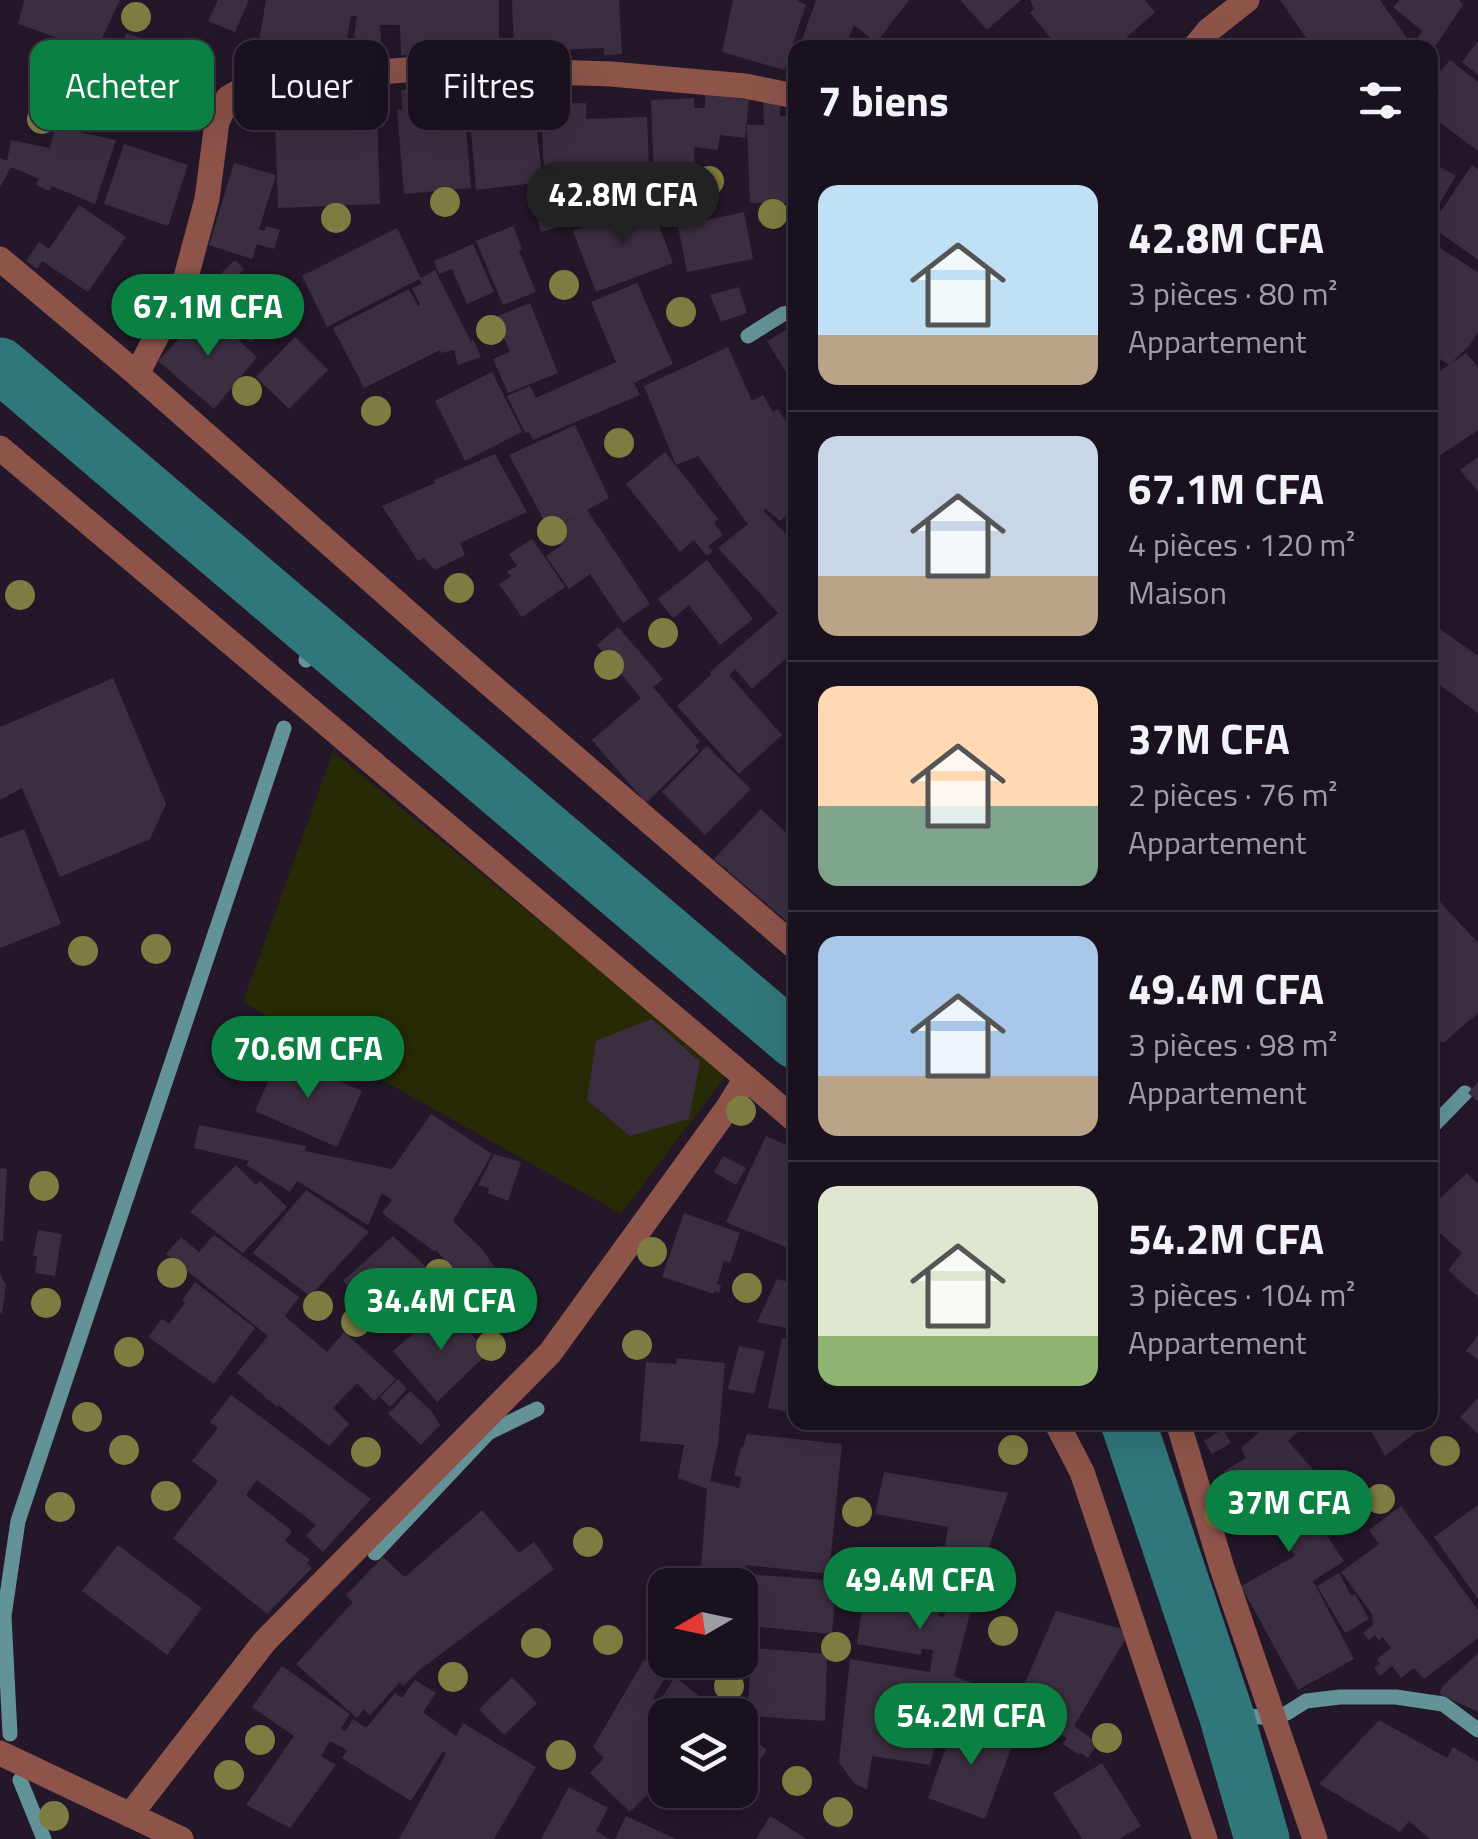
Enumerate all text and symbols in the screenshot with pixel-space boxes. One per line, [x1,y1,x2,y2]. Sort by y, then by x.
chip: Acheter [30,40,214,130]
chip: Louer [234,40,388,130]
chip: Filtres [408,40,570,130]
text: 7 biens [818,68,949,132]
icon: filters [1353,73,1408,128]
pin: 42.8M CFA [509,162,737,247]
text: 42.8M CFA [548,170,698,218]
text: 42.8M CFA [1128,205,1324,269]
icon: home [898,225,1018,345]
text: 3 pièces · 80 m² [1128,269,1337,317]
pin: 67.1M CFA [94,274,322,359]
text: 67.1M CFA [133,282,283,330]
text: Appartement [1128,317,1307,365]
text: 67.1M CFA [1128,456,1324,520]
icon: home [898,476,1018,596]
text: 4 pièces · 120 m² [1128,520,1355,568]
text: Maison [1128,568,1227,616]
text: 37M CFA [1128,706,1290,770]
icon: home [898,726,1018,846]
text: 2 pièces · 76 m² [1128,770,1337,818]
text: Appartement [1128,818,1307,866]
text: 49.4M CFA [1128,956,1324,1020]
icon: home [898,976,1018,1096]
pin: 70.6M CFA [194,1016,422,1101]
text: 3 pièces · 98 m² [1128,1020,1337,1068]
text: 70.6M CFA [233,1024,383,1072]
text: Appartement [1128,1068,1307,1116]
text: 54.2M CFA [1128,1206,1324,1270]
icon: home [898,1226,1018,1346]
pin: 34.4M CFA [327,1268,555,1353]
text: 3 pièces · 104 m² [1128,1270,1355,1318]
text: 34.4M CFA [366,1276,516,1324]
text: Appartement [1128,1318,1307,1366]
pin: 37M CFA [1197,1470,1381,1555]
text: 37M CFA [1227,1478,1351,1526]
pin: 49.4M CFA [806,1547,1034,1632]
text: 49.4M CFA [845,1555,995,1603]
north arrow [648,1568,758,1678]
map controls [648,1568,758,1808]
pin: 54.2M CFA [857,1683,1085,1768]
text: 54.2M CFA [896,1691,1046,1739]
button: layers [648,1698,758,1808]

